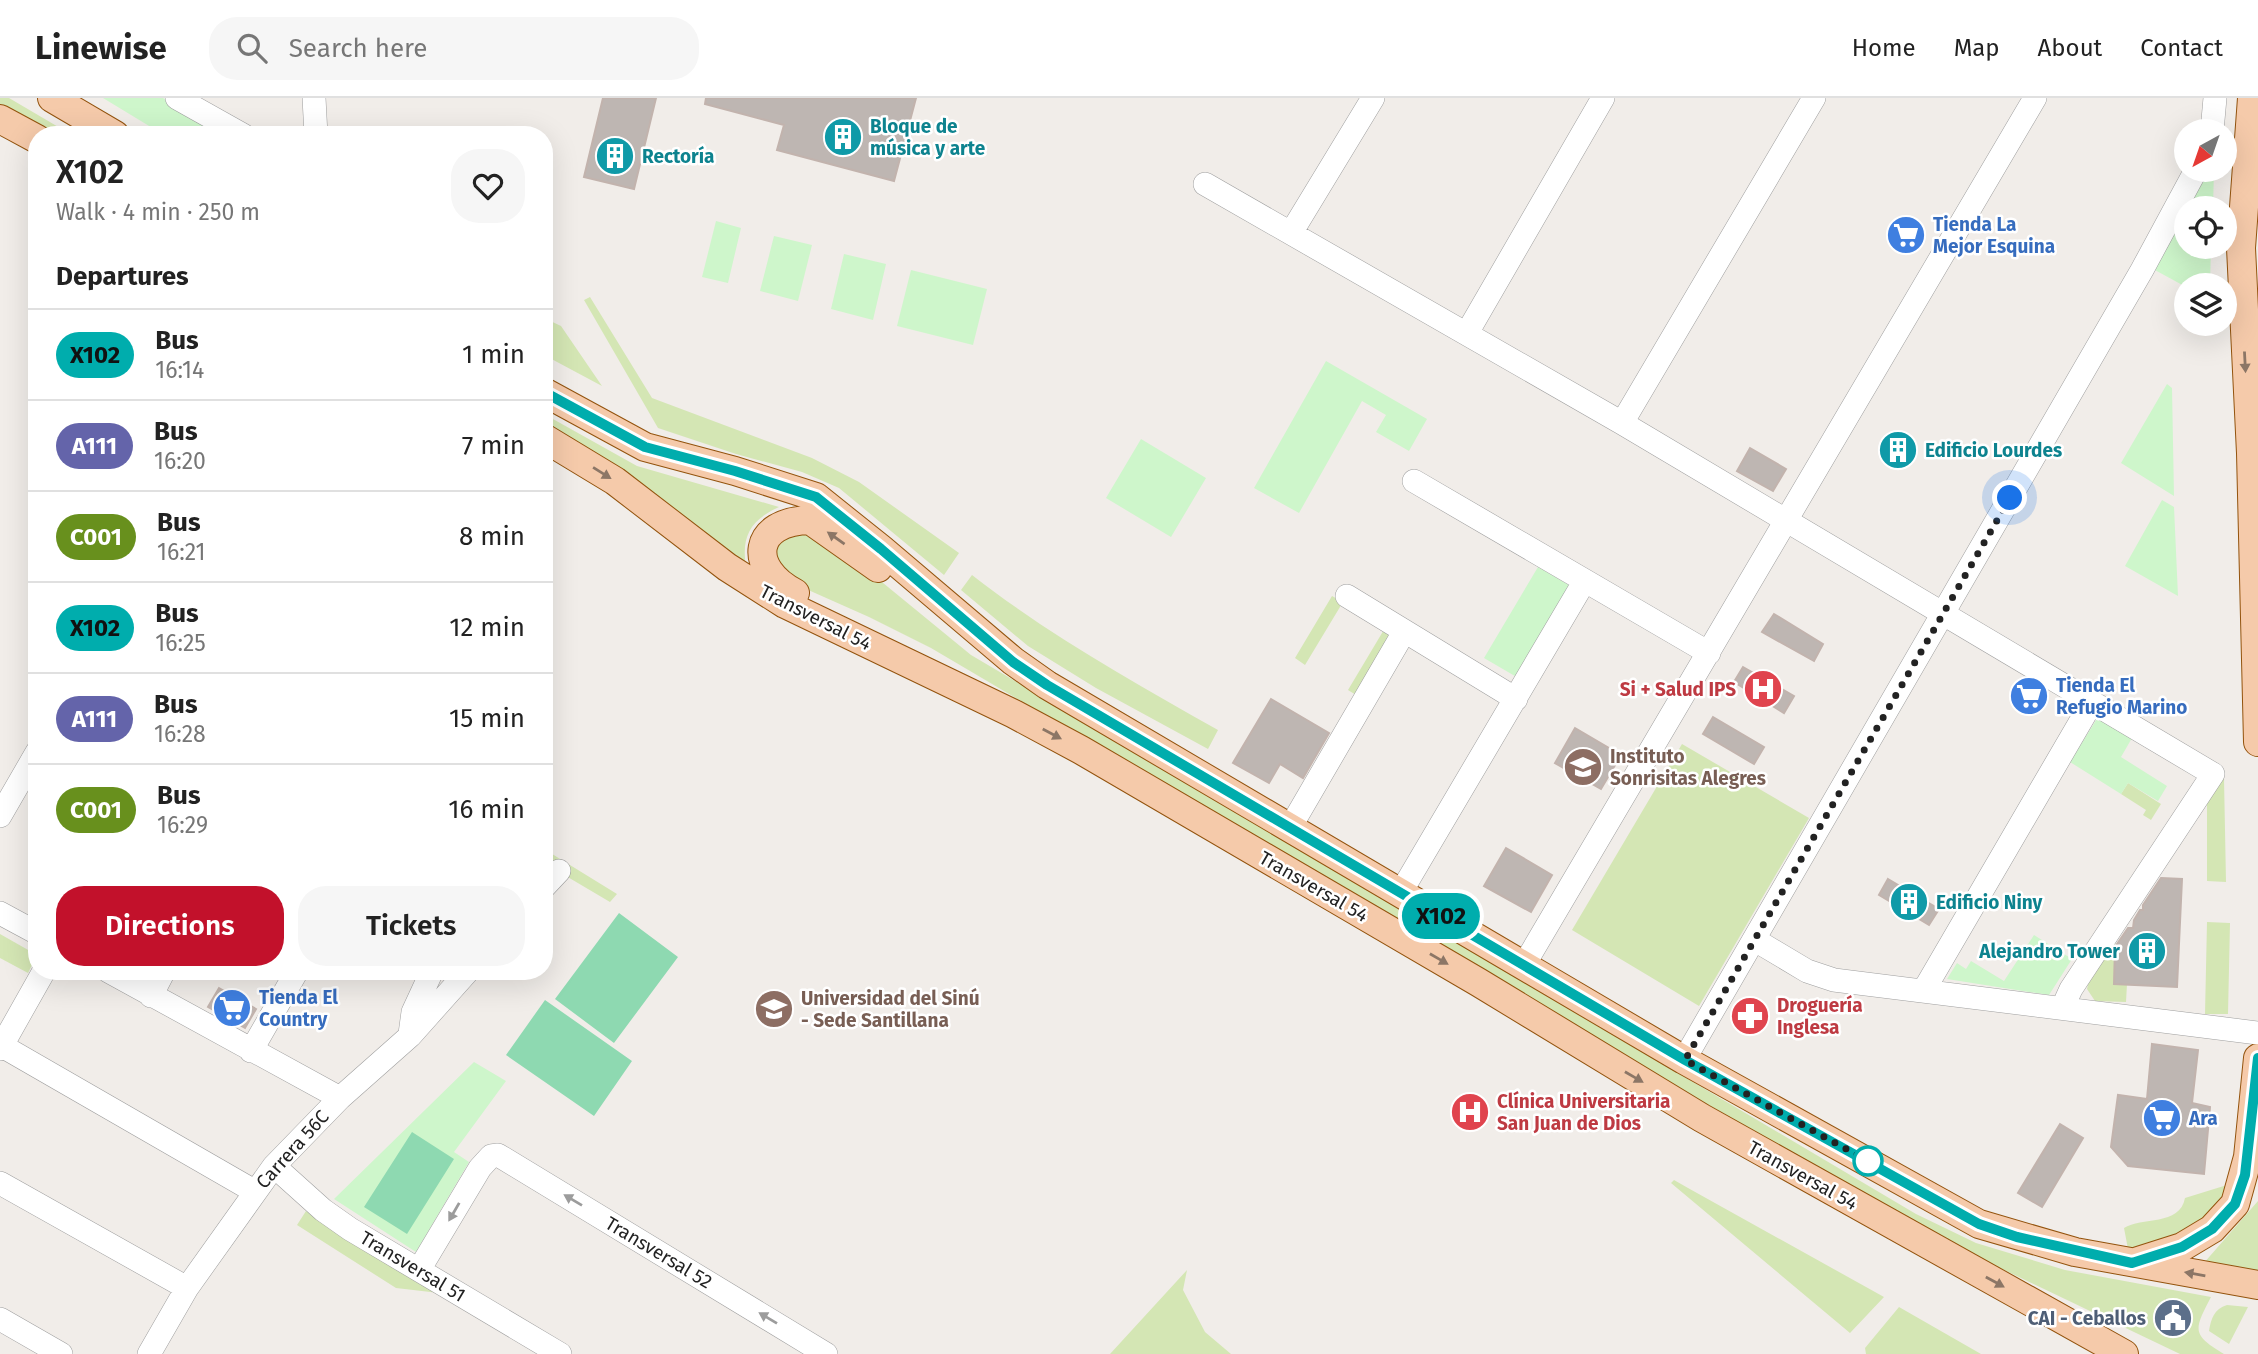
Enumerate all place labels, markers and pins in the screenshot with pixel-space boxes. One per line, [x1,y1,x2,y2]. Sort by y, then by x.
place label: Bloque de música y arte [870,115,985,160]
building icon: Bloque de música y arte [822,116,864,158]
building icon: Rectoría [594,135,636,177]
place label: Rectoría [642,145,715,168]
place label: Tienda La Mejor Esquina [1933,213,2055,258]
supermarket icon: Tienda La Mejor Esquina [1885,214,1927,256]
building icon: Edificio Lourdes [1877,429,1919,471]
place label: Edificio Lourdes [1925,439,2062,462]
hospital icon: Si + Salud IPS [1742,668,1784,710]
place label: Tienda El Refugio Marino [2056,674,2187,719]
supermarket icon: Tienda El Refugio Marino [2008,675,2050,717]
place label: Si + Salud IPS [1620,678,1736,701]
place label: Instituto Sonrisitas Alegres [1610,745,1766,790]
school or university icon: Instituto Sonrisitas Alegres [1562,746,1604,788]
building icon: Edificio Niny [1888,881,1930,923]
place label: Edificio Niny [1936,891,2043,914]
building icon: Alejandro Tower [2126,930,2168,972]
place label: Alejandro Tower [1978,940,2120,963]
place label: Tienda El Country [259,986,338,1031]
supermarket icon: Tienda El Country [211,987,253,1029]
place label: Universidad del Sinú - Sede Santillana [801,987,980,1032]
school or university icon: Universidad del Sinú - Sede Santillana [753,988,795,1030]
place label: Droguería Inglesa [1777,994,1863,1039]
pharmacy icon: Droguería Inglesa [1729,995,1771,1037]
place label: Clínica Universitaria San Juan de Dios [1497,1090,1671,1135]
hospital icon: Clínica Universitaria San Juan de Dios [1449,1091,1491,1133]
supermarket icon: Ara [2141,1097,2183,1139]
place label: Ara [2188,1107,2218,1130]
unlabelled marker [1853,1146,1883,1176]
public building icon: CAI - Ceballos [2152,1297,2194,1339]
place label: CAI - Ceballos [2028,1307,2146,1330]

